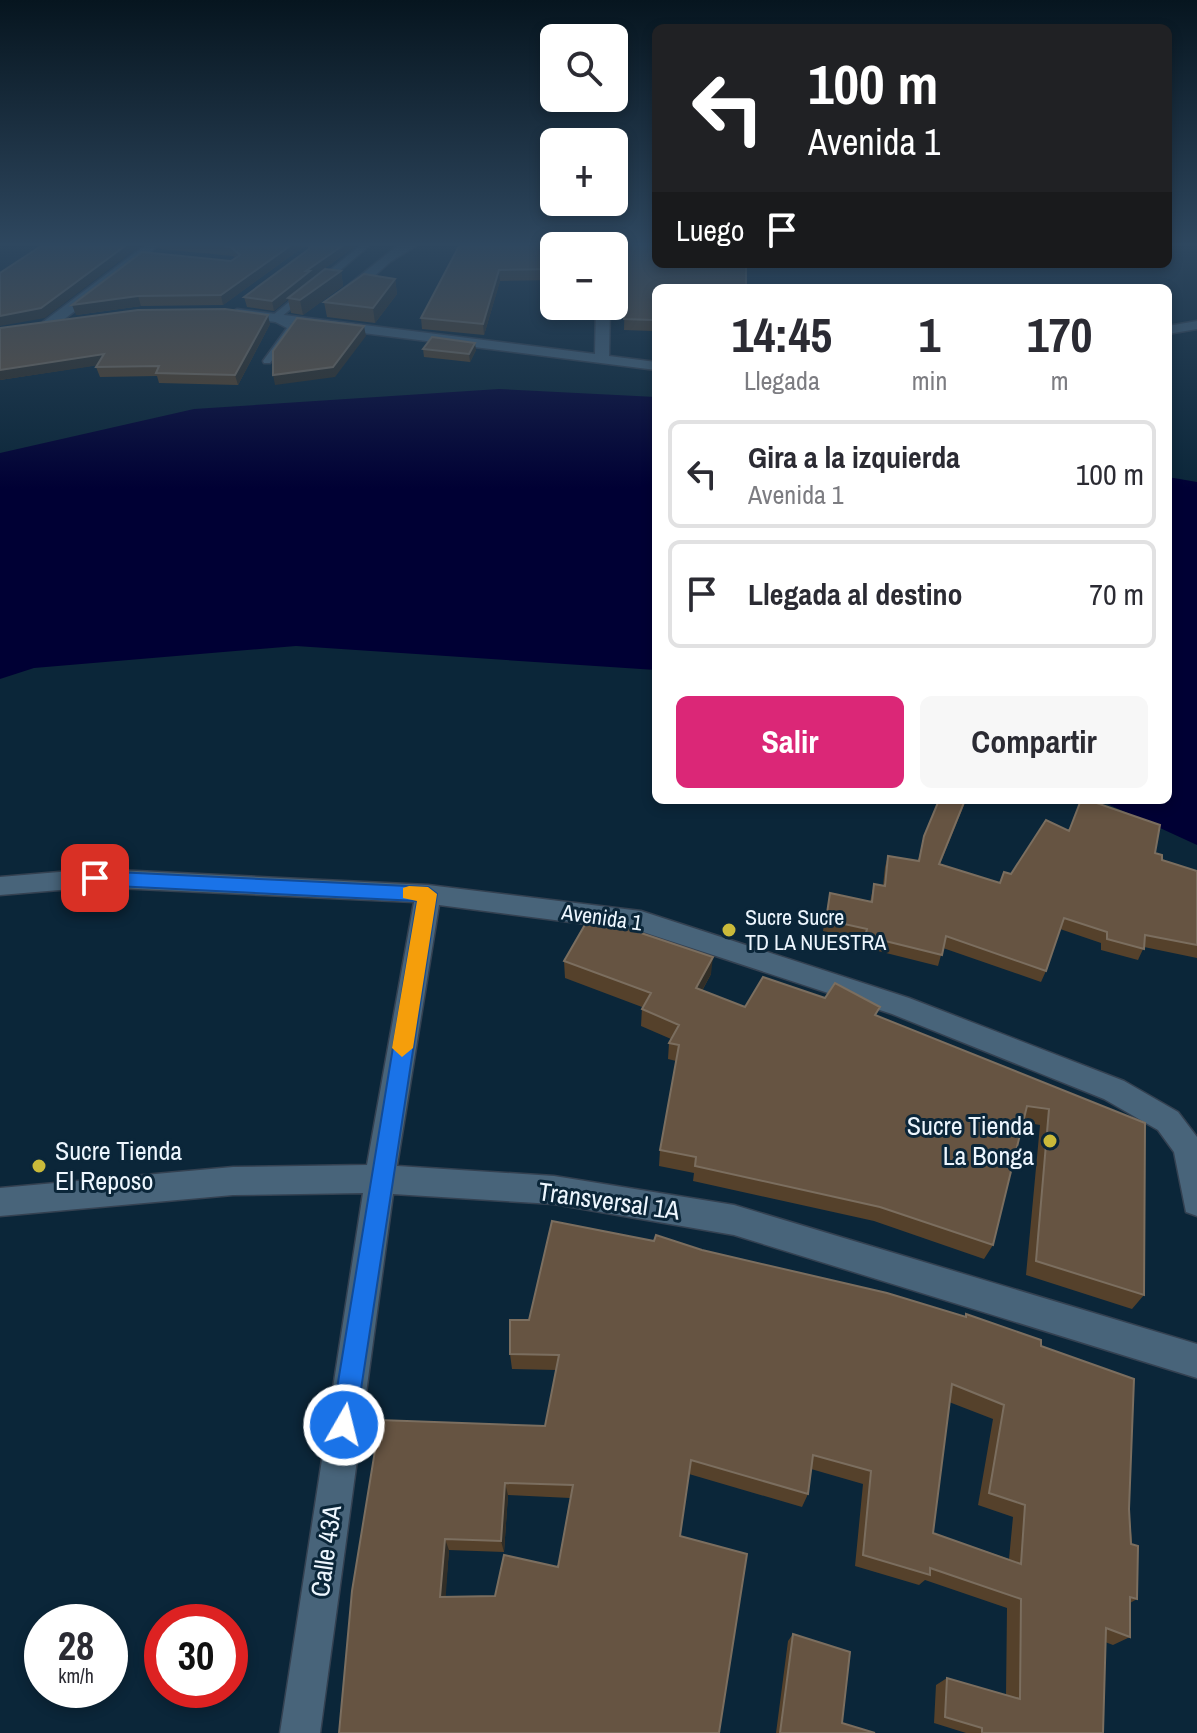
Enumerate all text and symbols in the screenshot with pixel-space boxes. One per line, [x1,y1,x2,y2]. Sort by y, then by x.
map controls [540,24,628,320]
button: search [540,24,628,112]
text: 100 m [808,46,938,121]
icon: left [676,56,780,160]
text: Avenida 1 [808,118,940,166]
button: + [540,128,628,216]
icon: arrive [760,208,804,252]
text: Luego [676,210,744,250]
button: − [540,232,628,320]
text: 14:45 [732,302,832,367]
text: 1 [919,302,940,367]
text: 170 [1027,302,1092,367]
text: Llegada [744,363,820,398]
text: min [912,363,947,398]
text: m [1051,363,1069,398]
text: Gira a la izquierda [748,437,960,477]
icon: left [680,452,724,496]
text: 100 m [1076,454,1144,494]
text: Avenida 1 [748,477,844,512]
icon: arrive [680,572,724,616]
text: Llegada al destino [748,574,963,614]
text: 70 m [1089,574,1144,614]
button: Salir [676,696,904,788]
button: Compartir [920,696,1148,788]
pin [61,844,129,912]
icon: arrive [73,856,117,900]
street label: Avenida 1 [559,896,644,937]
place label: Sucre Sucre TD LA NUESTRA [745,902,887,957]
marker: Sucre Sucre TD LA NUESTRA [720,921,738,939]
place label: Sucre Tienda La Bonga [907,1108,1034,1173]
marker: Sucre Tienda La Bonga [1041,1132,1059,1150]
place label: Sucre Tienda El Reposo [55,1133,182,1198]
marker: Sucre Tienda El Reposo [30,1157,48,1175]
street label: Transversal 1A [536,1173,683,1228]
position arrow [302,1383,386,1467]
street label: Calle 43A [302,1502,349,1599]
speed limit sign: 30 [144,1604,248,1708]
text: 28 [58,1619,94,1672]
text: km/h [58,1662,94,1689]

